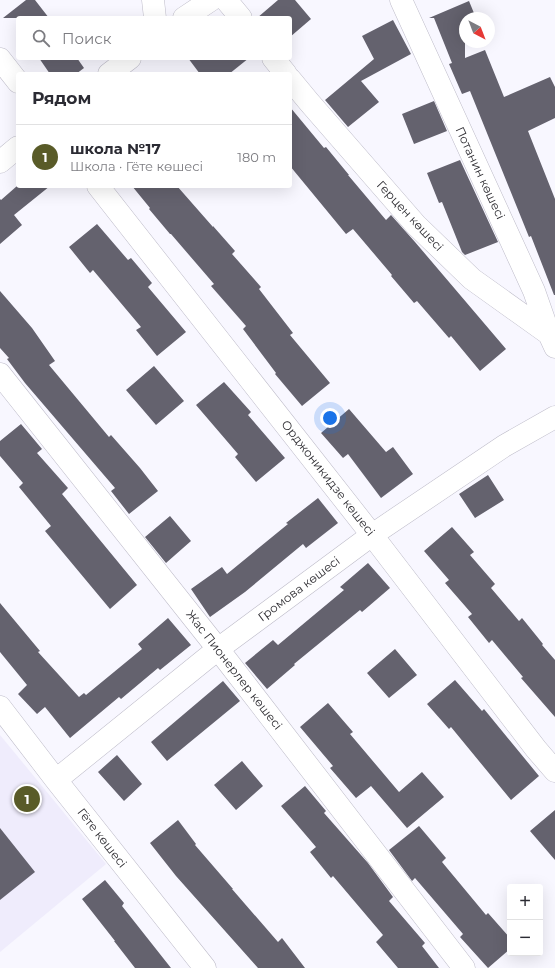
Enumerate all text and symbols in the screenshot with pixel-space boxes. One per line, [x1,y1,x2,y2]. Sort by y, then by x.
north arrow [459,12,495,48]
search box [16,16,292,60]
icon: search [30,27,52,49]
text: Поиск [62,29,111,48]
text: Рядом [32,88,91,108]
street label: Потанин көшесі [452,124,508,222]
text: школа №17 [70,139,161,158]
text: 1 [42,149,48,165]
text: 180 m [237,149,276,165]
text: Школа · Гёте көшесі [70,158,203,174]
street label: Герцен көшесі [374,177,447,254]
your location [320,408,340,428]
street label: Орджоникидзе көшесі [278,417,378,539]
street label: Громова көшесі [255,553,343,624]
street label: Жас Пионерлер көшесі [183,607,286,733]
pin: 1 [14,784,40,814]
street label: Гёте көшесі [74,805,130,870]
map controls [507,884,543,956]
button: + [507,884,543,920]
button: − [507,920,543,956]

